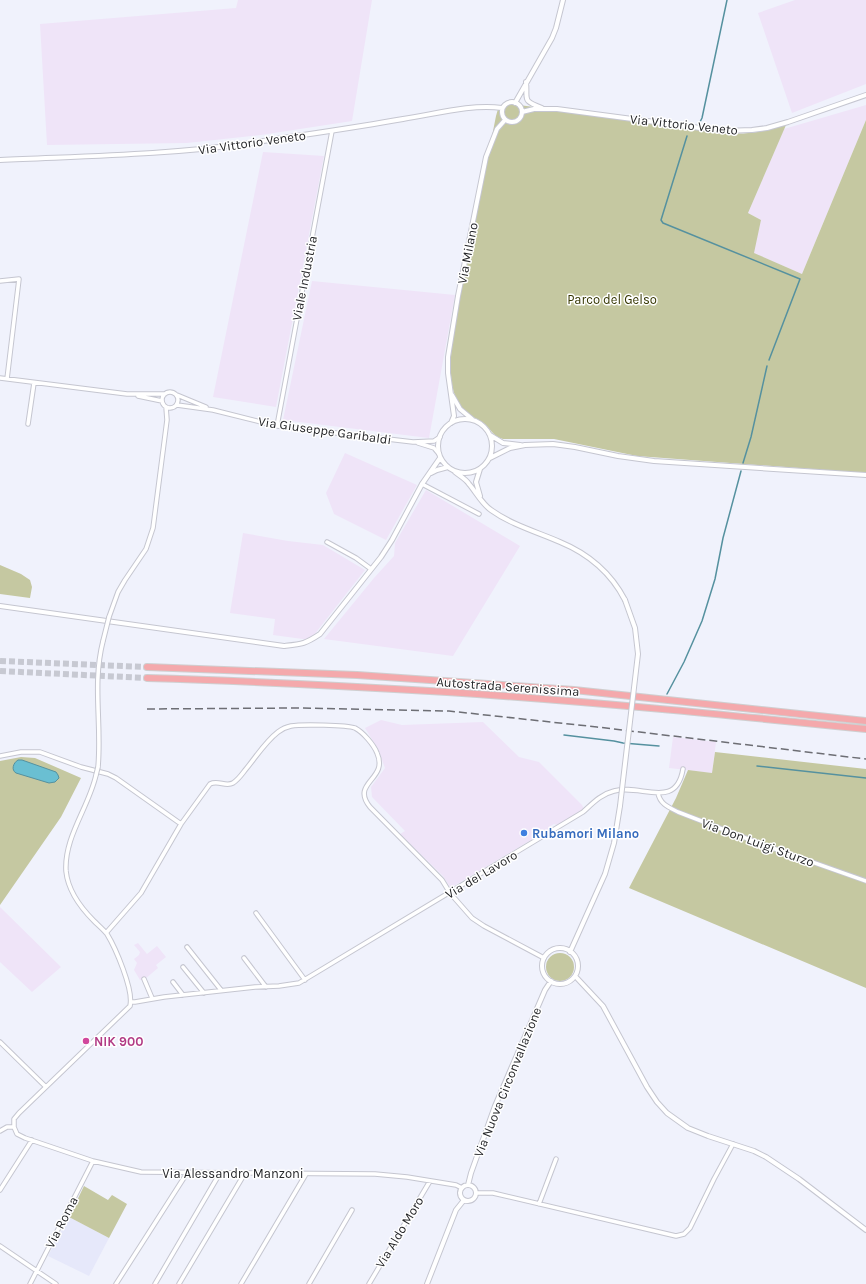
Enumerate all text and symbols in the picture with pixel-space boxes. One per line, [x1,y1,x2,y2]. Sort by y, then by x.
street label: Via Vittorio Veneto [629,111,739,138]
street label: Via Vittorio Veneto [197,128,307,157]
street label: Via Milano [454,221,481,285]
street label: Viale Industria [289,234,320,322]
park label: Parco del Gelso [567,292,657,307]
street label: Via Giuseppe Garibaldi [257,414,392,447]
street label: Autostrada Serenissima [436,674,580,699]
street label: Via Don Luigi Sturzo [699,815,816,870]
place label: Rubamori Milano [532,826,639,841]
marker: Rubamori Milano [519,828,529,838]
street label: Via del Lavoro [443,847,520,902]
street label: Via Nuova Circonvallazione [471,1005,545,1159]
place label: NIK 900 [94,1034,143,1049]
marker: NIK 900 [81,1036,91,1046]
street label: Via Alessandro Manzoni [162,1166,304,1181]
street label: Via Roma [42,1194,81,1251]
street label: Via Aldo Moro [372,1194,427,1271]

